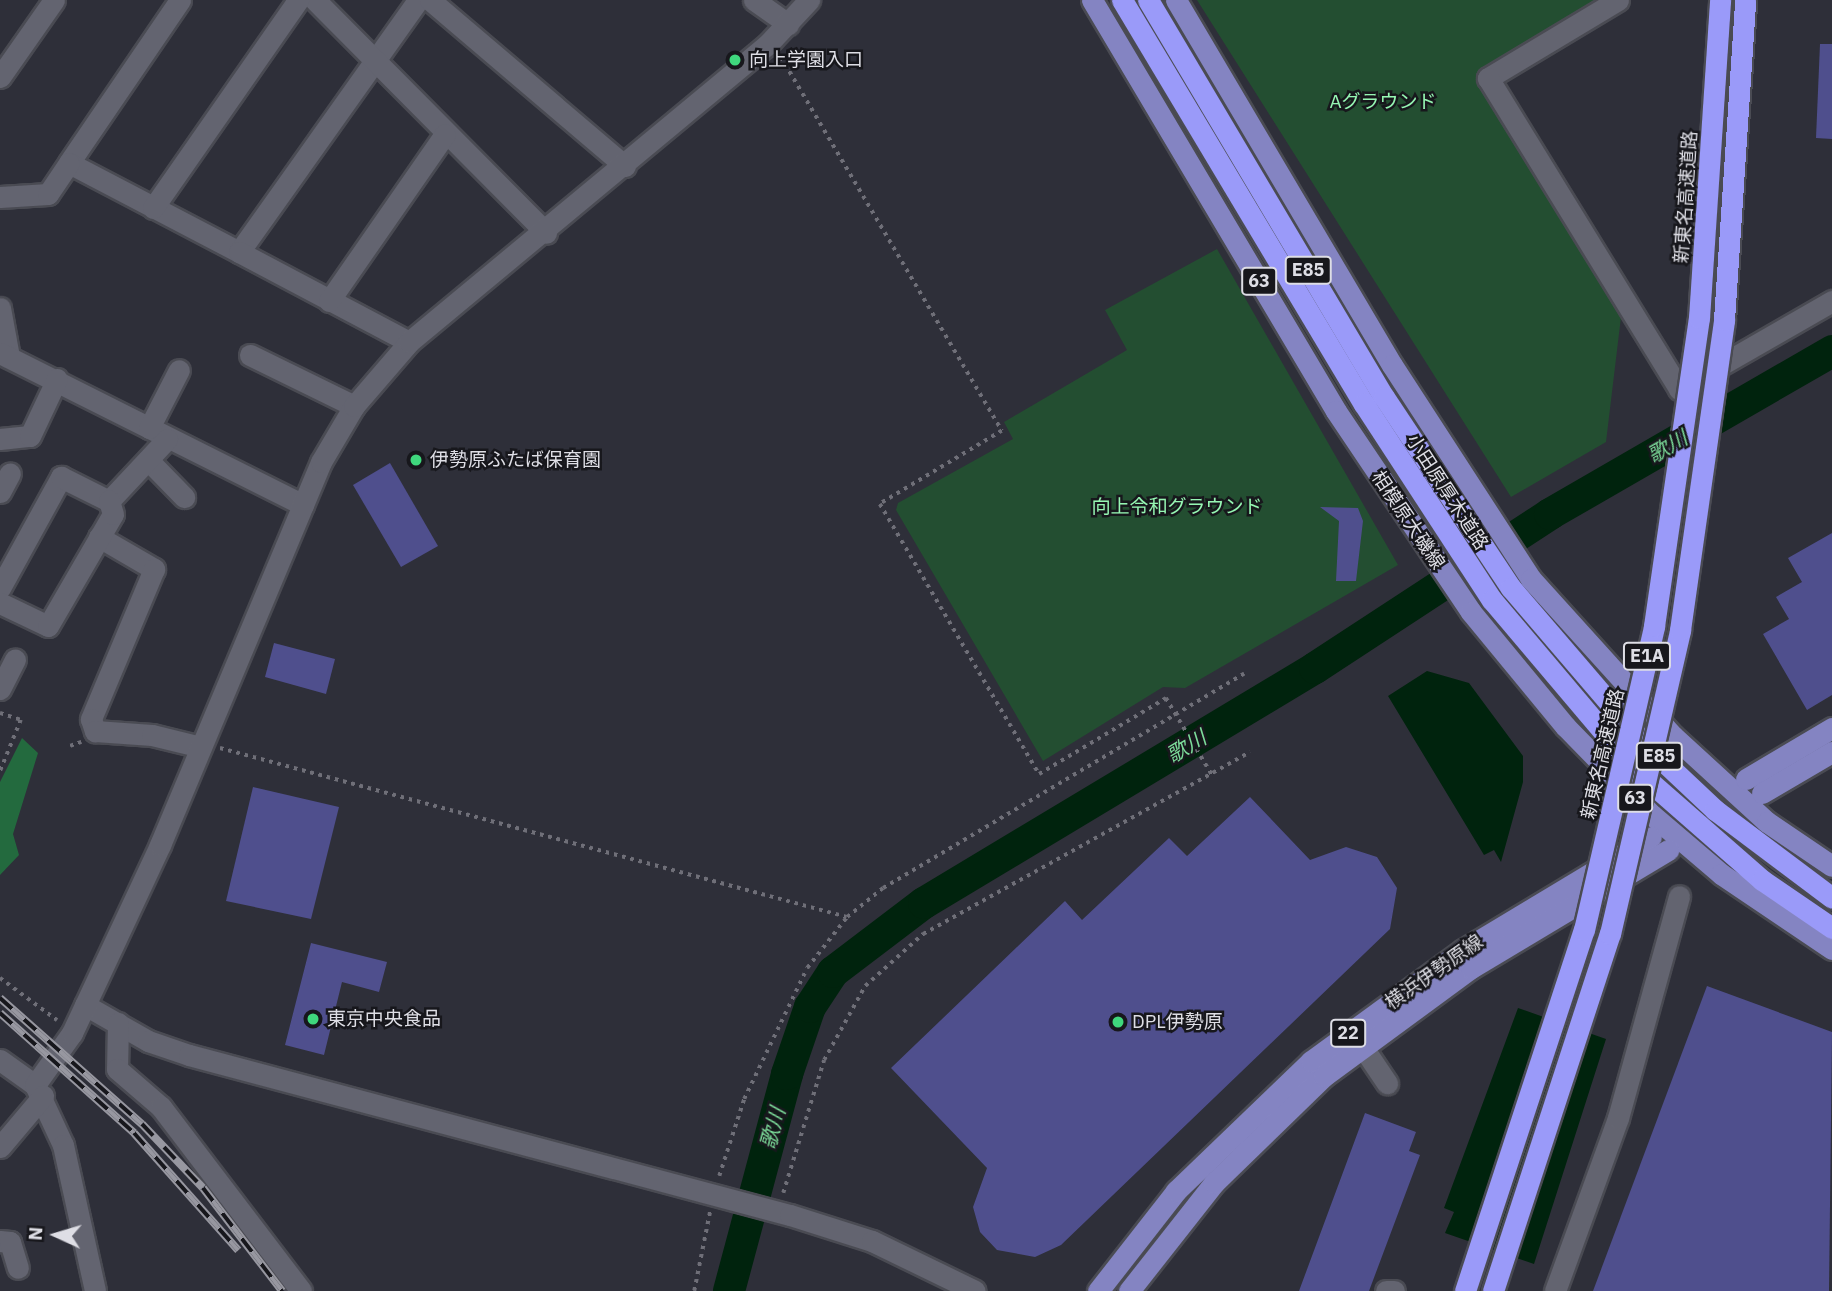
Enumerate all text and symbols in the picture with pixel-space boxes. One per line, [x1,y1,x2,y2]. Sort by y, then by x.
place label: 向上学園入口 [749,49,863,71]
marker: 向上学園入口 [727,52,743,68]
park label: Aグラウンド [1329,91,1437,113]
street label: 新東名高速道路 [1670,130,1702,264]
road number: E85 [1284,256,1332,284]
road number: 63 [1240,267,1278,296]
water label: 歌川 [1643,425,1691,467]
street label: 小田原厚木道路 [1401,430,1493,554]
place label: 伊勢原ふたば保育園 [430,449,601,471]
marker: 伊勢原ふたば保育園 [408,452,424,468]
street label: 相模原大磯線 [1367,466,1449,574]
park label: 向上令和グラウンド [1092,496,1262,518]
road number: E1A [1622,642,1672,670]
street label: 新東名高速道路 [1577,687,1629,821]
water label: 歌川 [1162,724,1210,768]
road number: E85 [1634,742,1684,770]
road number: 63 [1616,784,1654,812]
street label: 横浜伊勢原線 [1381,930,1487,1014]
place label: 東京中央食品 [327,1008,441,1030]
marker: 東京中央食品 [305,1011,321,1027]
place label: DPL伊勢原 [1132,1011,1223,1033]
marker: DPL伊勢原 [1110,1014,1126,1030]
road number: 22 [1329,1018,1367,1048]
water label: 歌川 [754,1104,790,1152]
north arrow [21,1200,91,1270]
text: N [23,1226,48,1241]

